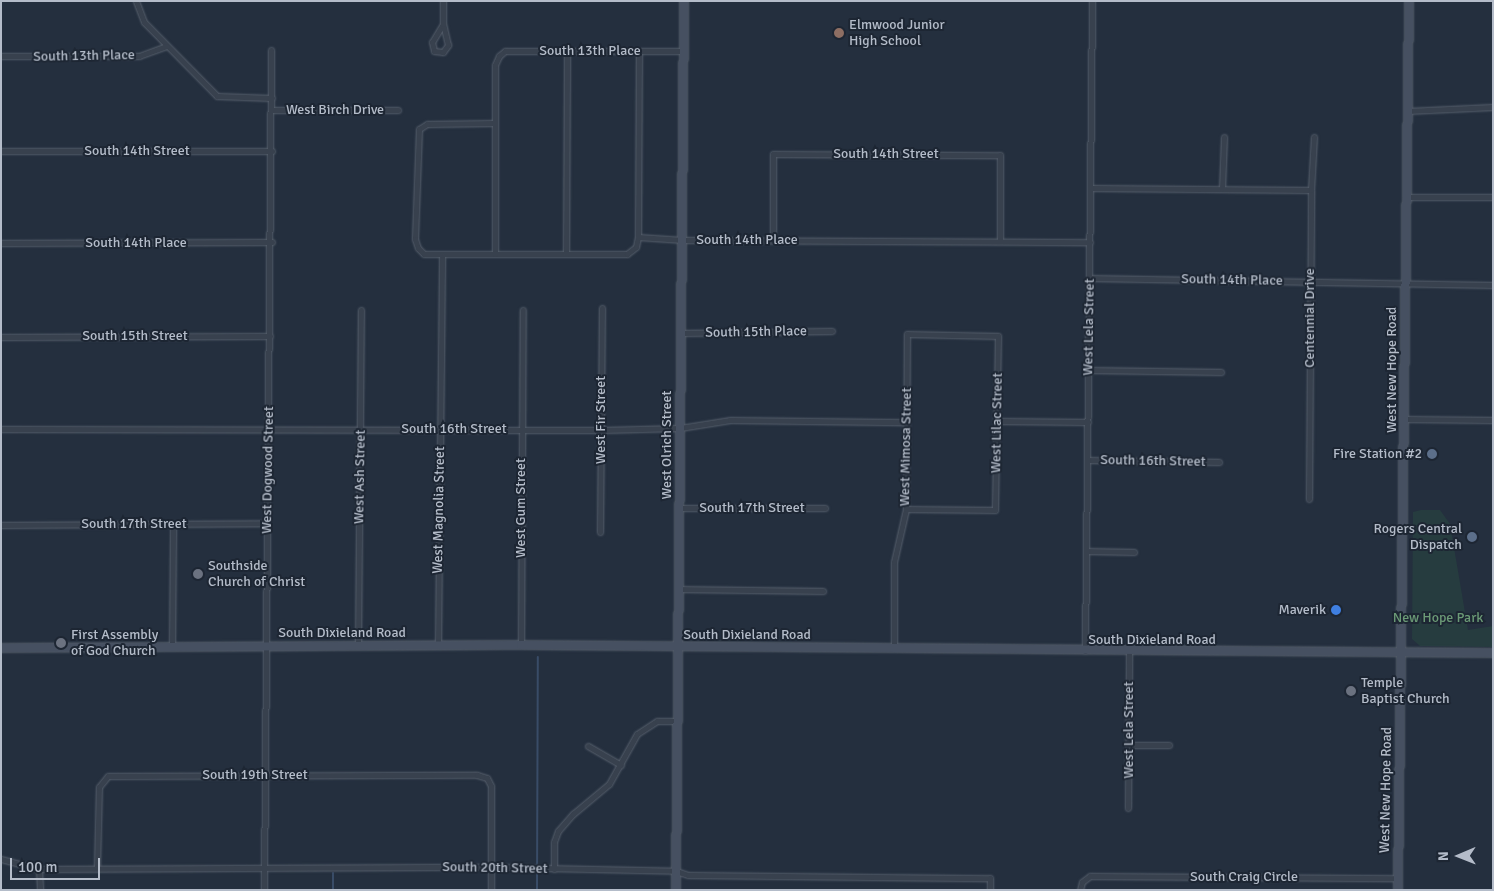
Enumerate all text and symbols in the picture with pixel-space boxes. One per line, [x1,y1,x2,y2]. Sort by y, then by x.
place label: Elmwood Junior High School [849,17,945,49]
marker: Elmwood Junior High School [833,27,845,39]
street label: South 13th Place [539,43,641,59]
street label: South 13th Place [33,47,135,65]
street label: West Birch Drive [286,102,384,118]
street label: South 14th Street [84,143,190,159]
street label: South 14th Street [833,146,939,162]
street label: South 14th Place [696,232,798,248]
street label: South 14th Place [85,235,187,251]
street label: Centennial Drive [1302,268,1318,368]
street label: South 14th Place [1181,271,1283,289]
street label: West Lela Street [1080,278,1098,376]
street label: West New Hope Road [1384,307,1400,433]
street label: South 15th Place [705,323,807,341]
street label: South 15th Street [82,328,188,344]
street label: West Lilac Street [988,373,1006,473]
street label: West Fir Street [593,376,609,464]
street label: West Mimosa Street [897,387,915,507]
street label: West Olrich Street [659,391,675,499]
street label: West Dogwood Street [258,406,278,534]
street label: South 16th Street [401,421,507,437]
street label: West Ash Street [351,430,369,524]
street label: West Magnolia Street [429,446,449,574]
place label: Fire Station #2 [1333,446,1422,462]
marker: Fire Station #2 [1426,448,1438,460]
street label: South 16th Street [1100,452,1206,470]
street label: West Gum Street [513,458,529,558]
street label: South 17th Street [699,500,805,516]
street label: South 17th Street [81,516,187,532]
place label: Rogers Central Dispatch [1374,521,1462,554]
marker: Rogers Central Dispatch [1466,531,1478,543]
place label: Southside Church of Christ [208,558,305,590]
marker: Southside Church of Christ [192,568,204,580]
place label: Maverik [1278,602,1326,618]
marker: Maverik [1330,604,1342,616]
park label: New Hope Park [1393,610,1483,626]
street label: South Dixieland Road [278,625,406,641]
place label: First Assembly of God Church [71,627,158,660]
street label: South Dixieland Road [683,627,811,643]
street label: South Dixieland Road [1088,632,1216,648]
marker: First Assembly of God Church [55,637,67,649]
place label: Temple Baptist Church [1361,675,1450,708]
street label: West Lela Street [1121,681,1137,779]
marker: Temple Baptist Church [1345,685,1357,697]
street label: West New Hope Road [1377,727,1395,853]
street label: South 19th Street [202,767,308,783]
north arrow [1434,831,1484,881]
scale bar [12,848,102,880]
text: N [1435,851,1452,861]
text: 100 m [18,858,58,876]
street label: South 20th Street [442,859,548,877]
street label: South Craig Circle [1190,869,1298,885]

